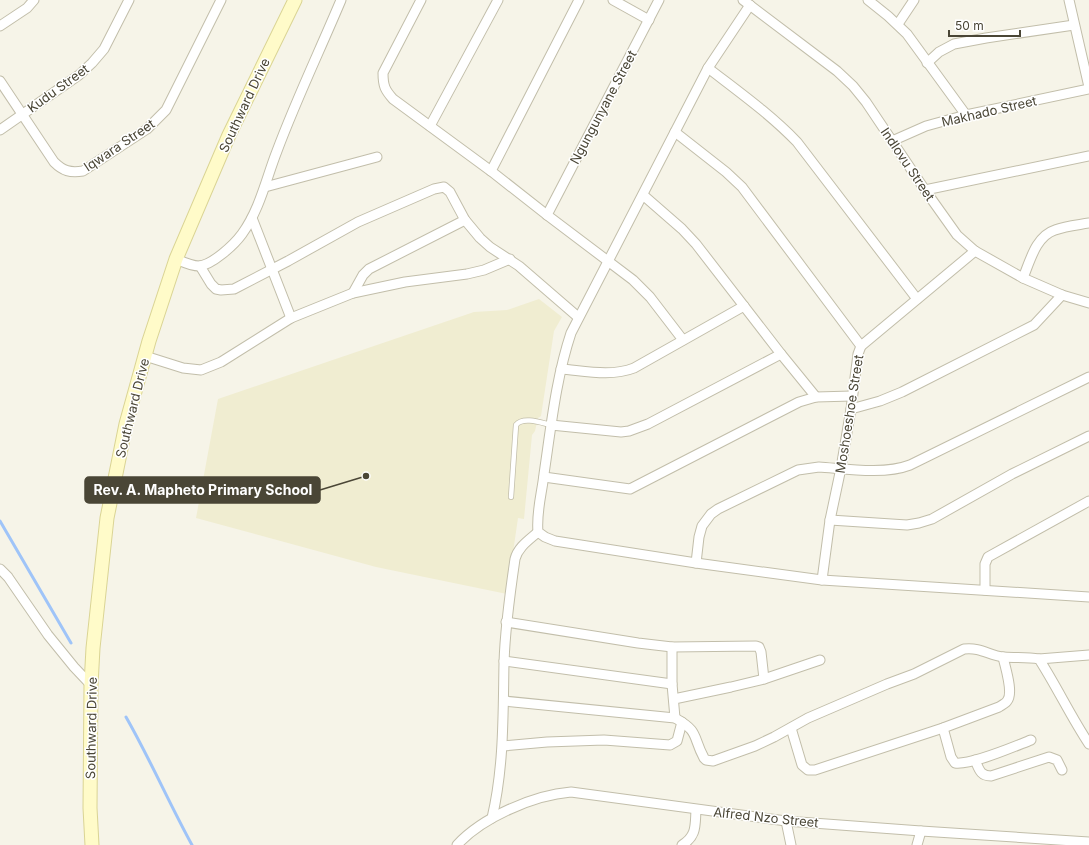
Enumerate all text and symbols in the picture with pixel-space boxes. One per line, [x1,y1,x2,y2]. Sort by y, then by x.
scale bar [949,12,1020,38]
text: 50 m [955,18,984,33]
street label: Ngungunyane Street [566,47,640,167]
street label: Southward Drive [215,55,273,155]
street label: Kudu Street [24,60,92,116]
street label: Makhado Street [940,92,1038,130]
street label: Iqwara Street [81,115,157,175]
street label: Indlovu Street [878,124,938,204]
street label: Moshoeshoe Street [832,354,866,474]
street label: Southward Drive [112,356,152,460]
callout: Rev. A. Mapheto Primary School [85,477,320,503]
text: Rev. A. Mapheto Primary School [94,481,312,498]
street label: Southward Drive [82,677,100,779]
street label: Alfred Nzo Street [713,804,819,830]

